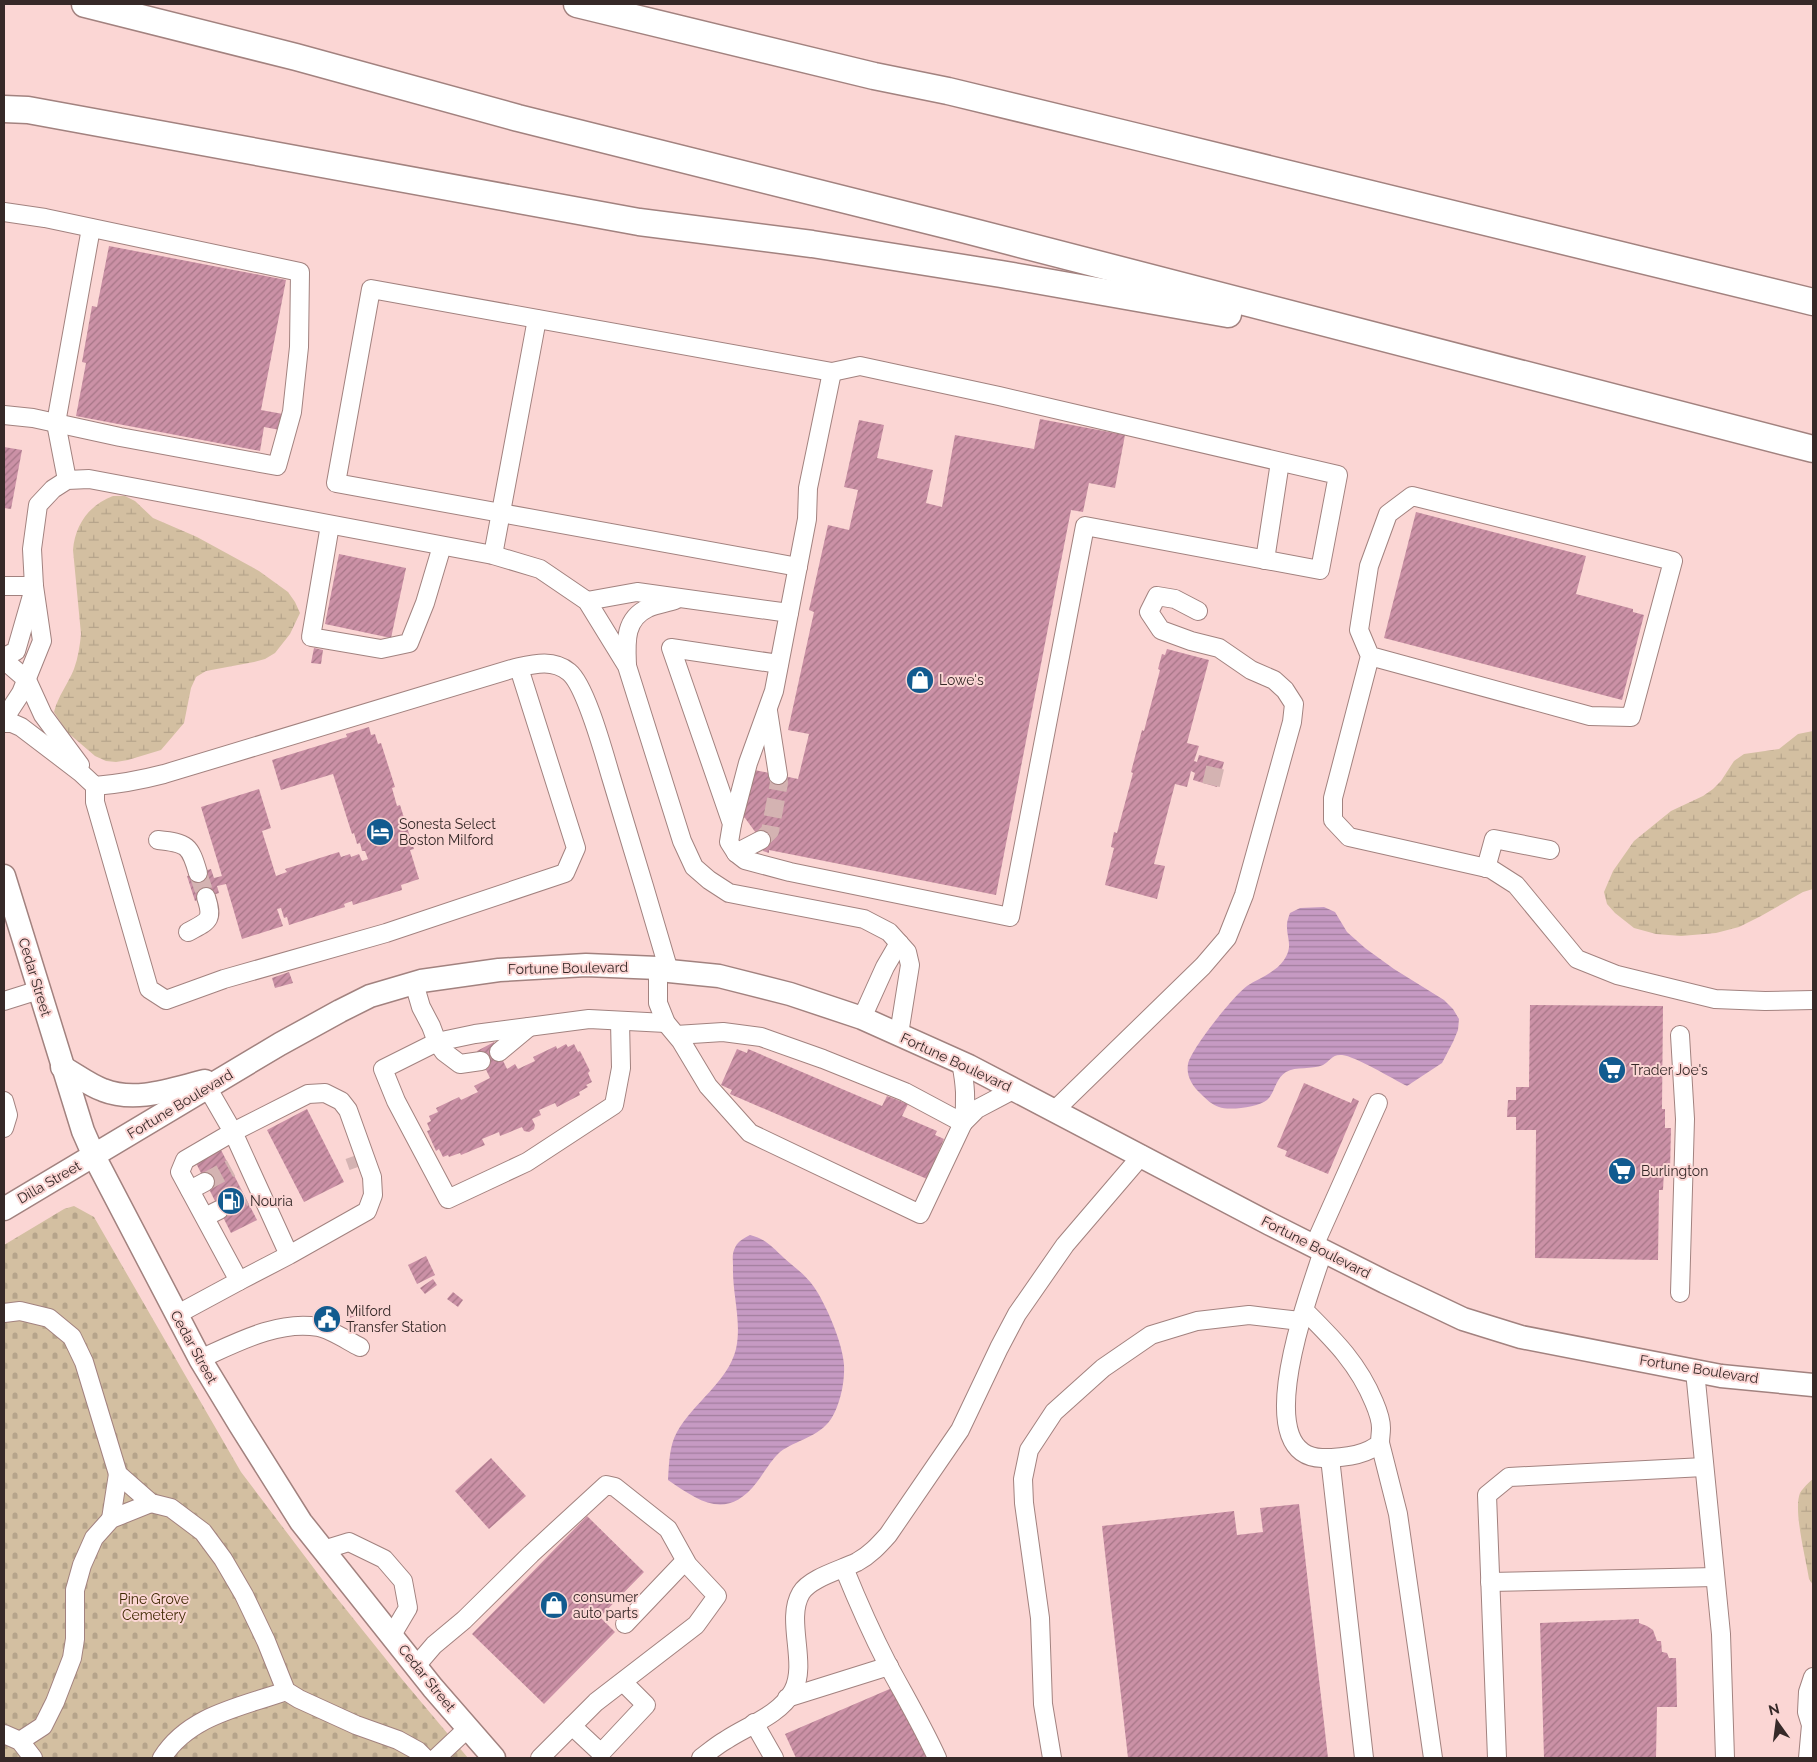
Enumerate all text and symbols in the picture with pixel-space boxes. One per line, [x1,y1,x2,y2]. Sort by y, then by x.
shop icon: Lowe's [905,665,935,695]
place label: Lowe's [939,672,984,688]
place label: Sonesta Select Boston Milford [399,816,496,848]
hotel icon: Sonesta Select Boston Milford [365,817,395,847]
street label: Cedar Street [15,936,55,1018]
street label: Fortune Boulevard [508,959,628,977]
street label: Fortune Boulevard [898,1029,1014,1095]
supermarket icon: Trader Joe's [1597,1055,1627,1085]
place label: Trader Joe's [1631,1062,1708,1078]
street label: Fortune Boulevard [124,1066,236,1142]
supermarket icon: Burlington [1607,1156,1637,1186]
street label: Dilla Street [14,1157,84,1207]
place label: Burlington [1641,1163,1708,1179]
fuel station icon: Nouria [216,1186,246,1216]
place label: Nouria [250,1193,293,1209]
street label: Fortune Boulevard [1259,1213,1373,1281]
place label: Milford Transfer Station [346,1303,446,1335]
public building icon: Milford Transfer Station [312,1304,342,1334]
street label: Cedar Street [167,1308,221,1387]
street label: Fortune Boulevard [1638,1352,1760,1386]
place label: consumer auto parts [573,1589,638,1621]
shop icon: consumer auto parts [539,1590,569,1620]
park label: Pine Grove Cemetery [119,1591,189,1623]
street label: Cedar Street [395,1641,459,1715]
north arrow [1752,1697,1802,1747]
text: N [1767,1700,1781,1718]

